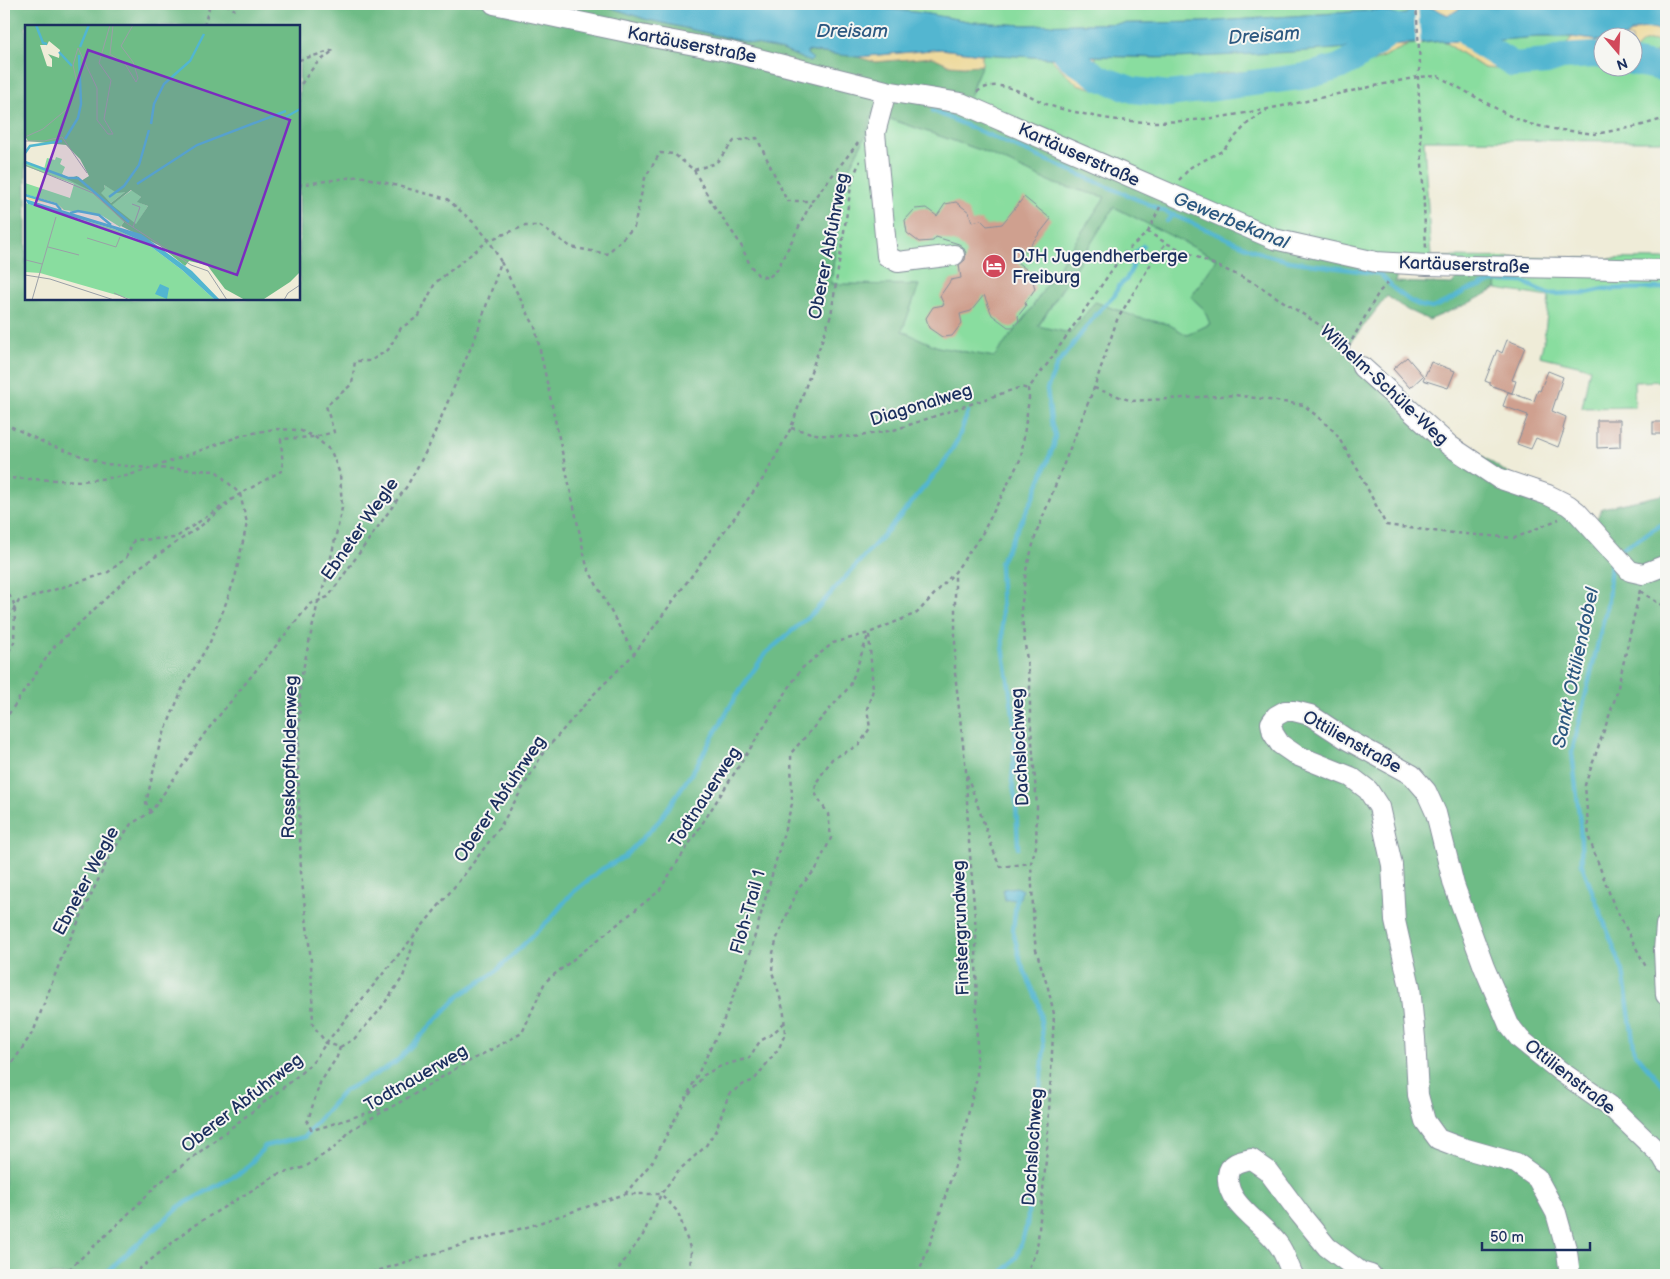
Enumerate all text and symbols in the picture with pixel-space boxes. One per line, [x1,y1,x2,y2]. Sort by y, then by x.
water label: Dreisam [816,20,888,43]
street label: Kartäuserstraße [626,22,759,68]
water label: Dreisam [1227,22,1301,50]
inset map [25,25,300,300]
north arrow [1592,28,1642,78]
text: N [1614,54,1630,74]
street label: Kartäuserstraße [1015,119,1143,191]
street label: Oberer Abfuhrweg [805,171,853,321]
water label: Gewerbekanal [1170,187,1293,255]
place label: DJH Jugendherberge Freiburg [1012,246,1188,288]
street label: Kartäuserstraße [1398,252,1530,278]
hotel icon: DJH Jugendherberge Freiburg [981,253,1007,279]
street label: Wilhelm-Schüle-Weg [1316,320,1452,450]
street label: Diagonalweg [867,380,975,430]
street label: Ebneter Wegle [317,474,403,584]
water label: Sankt Ottiliendobel [1548,585,1604,750]
street label: Rosskopfhaldenweg [278,675,302,839]
street label: Dachslochweg [1006,688,1034,806]
street label: Ottilienstraße [1299,706,1405,778]
street label: Oberer Abfuhrweg [450,732,550,866]
street label: Todtnauerweg [665,743,745,851]
street label: Ebneter Wegle [49,823,124,939]
street label: Finstergrundweg [948,860,974,996]
street label: Floh-Trail 1 [726,868,770,956]
street label: Ottilienstraße [1520,1035,1620,1119]
street label: Todtnauerweg [361,1040,471,1116]
street label: Oberer Abfuhrweg [177,1049,307,1157]
street label: Dachslochweg [1018,1087,1048,1207]
scale bar [1482,1219,1590,1251]
text: 50 m [1490,1228,1524,1247]

